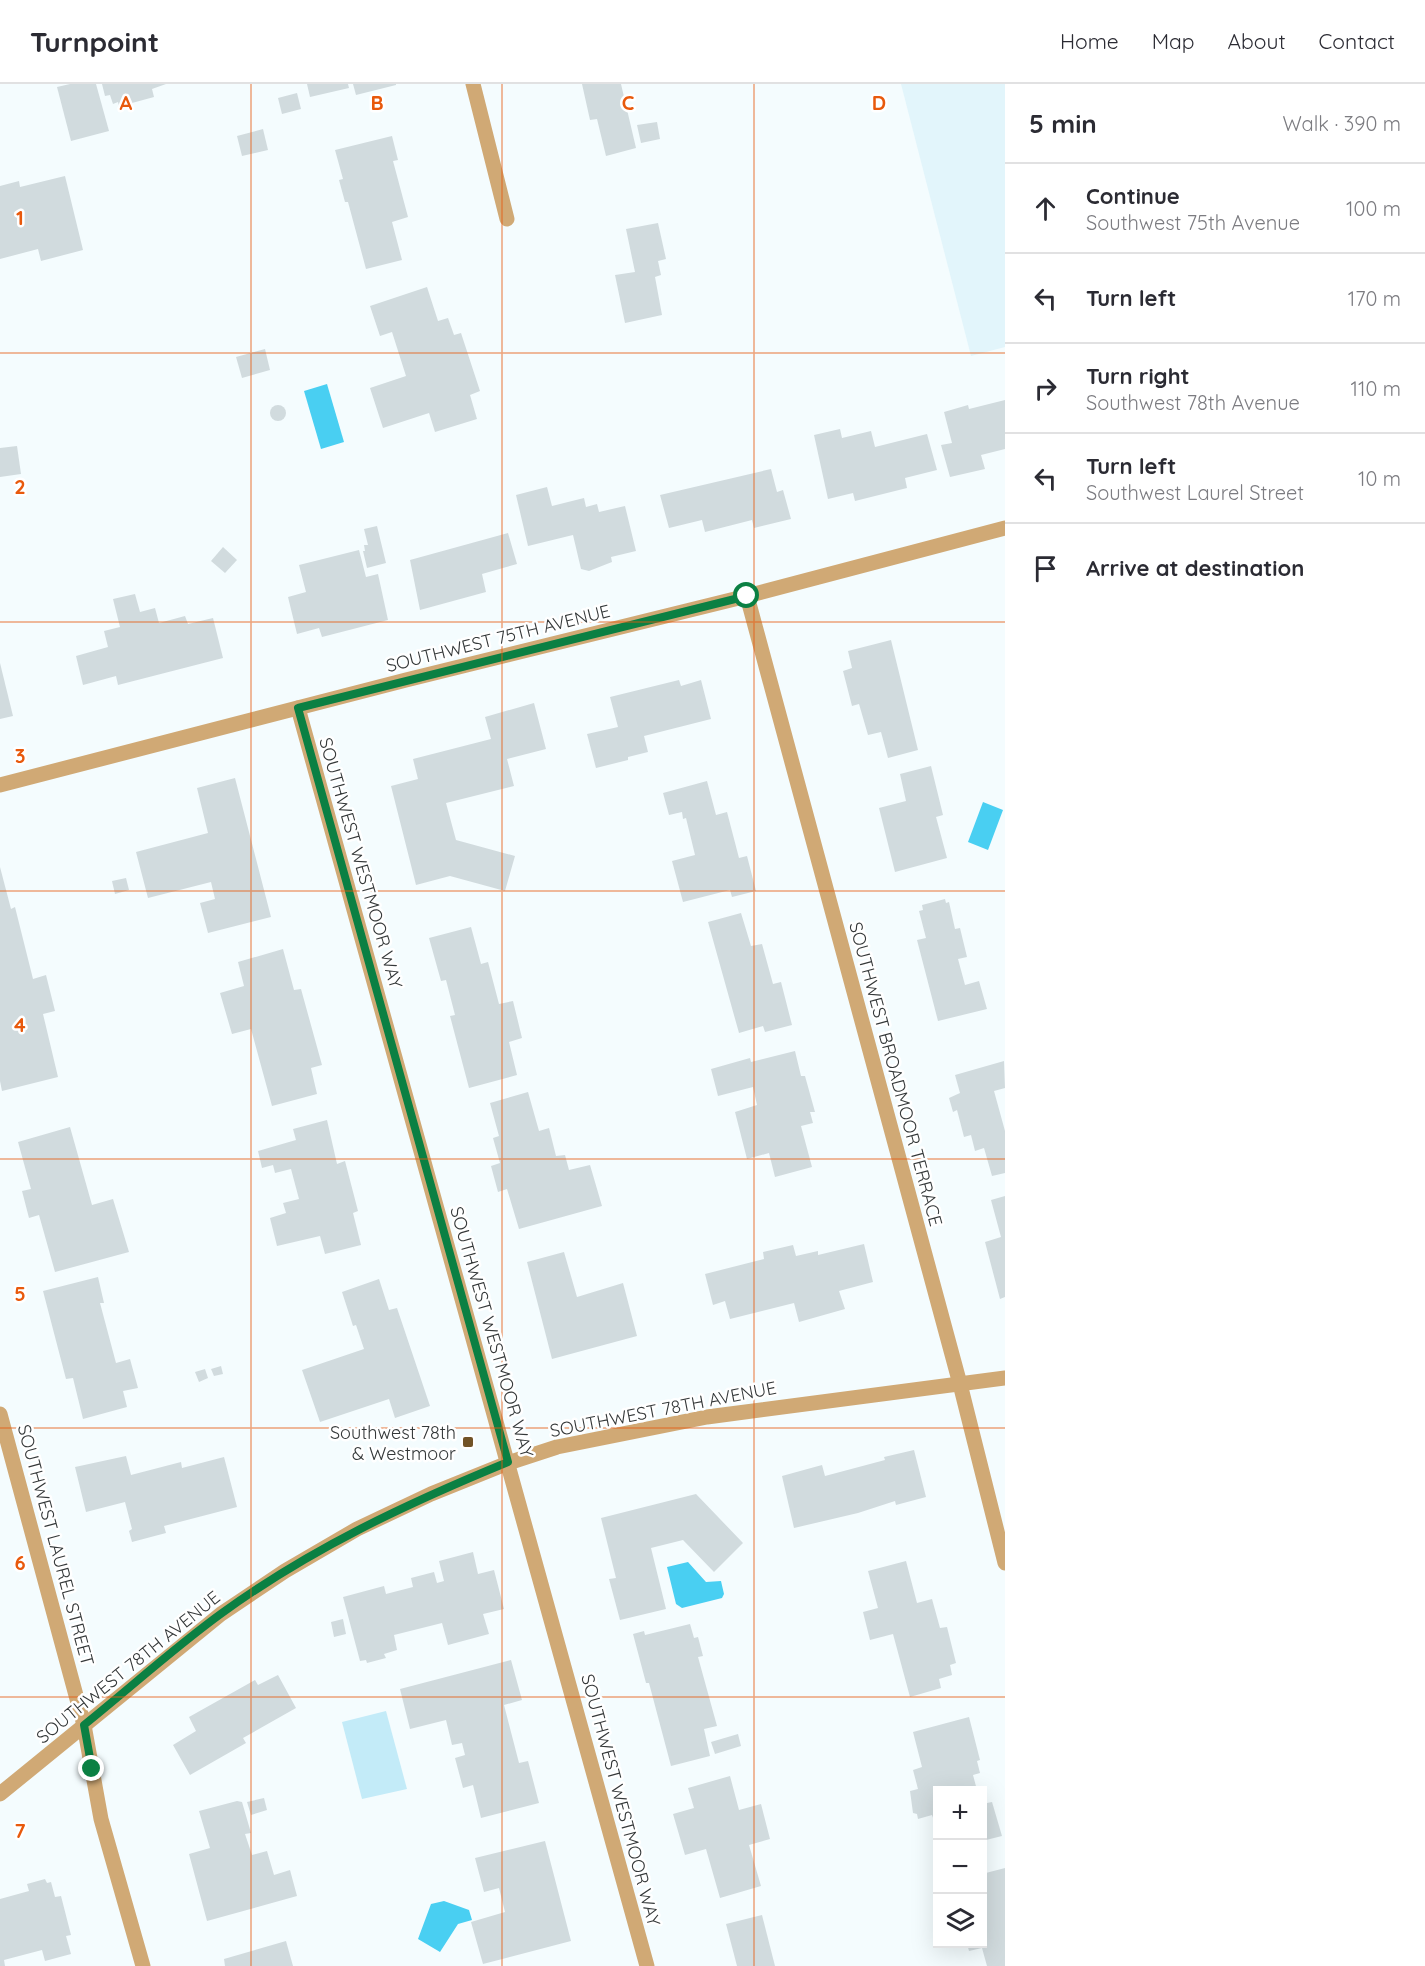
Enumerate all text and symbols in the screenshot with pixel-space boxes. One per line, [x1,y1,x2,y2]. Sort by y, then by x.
text: Turnpoint [30,24,159,59]
text: Home [1060,28,1119,54]
text: Map [1152,28,1195,54]
text: About [1228,28,1286,54]
text: Contact [1319,28,1395,54]
text: A [120,90,133,115]
text: B [370,90,384,115]
text: C [622,90,635,115]
text: D [872,90,886,115]
text: 5 min [1029,107,1097,140]
text: Walk · 390 m [1282,111,1401,136]
text: Continue [1086,182,1180,210]
icon: ahead [1029,192,1062,225]
text: 100 m [1346,196,1401,221]
text: 1 [16,205,24,230]
text: Southwest 75th Avenue [1086,210,1300,235]
icon: left [1029,282,1062,315]
text: Turn left [1086,284,1176,312]
text: 170 m [1348,286,1401,311]
text: Turn right [1086,362,1190,390]
icon: right [1029,372,1062,405]
text: 110 m [1351,376,1401,401]
text: Southwest 78th Avenue [1086,390,1300,415]
text: Turn left [1086,452,1176,480]
icon: left [1029,462,1062,495]
text: 10 m [1358,466,1401,491]
text: 2 [14,474,26,499]
text: Southwest Laurel Street [1086,480,1304,505]
icon: arrive [1029,552,1062,585]
text: Arrive at destination [1086,554,1304,582]
route start [733,582,759,608]
street label: SOUTHWEST 75TH AVENUE [384,599,612,677]
street label: SOUTHWEST WESTMOOR WAY [314,735,408,991]
text: 3 [15,743,25,768]
street label: SOUTHWEST BROADMOOR TERRACE [844,919,948,1229]
text: 4 [14,1012,26,1037]
street label: SOUTHWEST WESTMOOR WAY [445,1204,539,1460]
text: 5 [14,1281,26,1306]
street label: SOUTHWEST 78TH AVENUE [548,1376,778,1442]
place label: Southwest 78th & Westmoor [330,1421,456,1465]
street label: SOUTHWEST LAUREL STREET [13,1422,99,1668]
marker: Southwest 78th & Westmoor [461,1435,475,1449]
text: 6 [14,1550,26,1575]
street label: SOUTHWEST 78TH AVENUE [31,1586,225,1748]
street label: SOUTHWEST WESTMOOR WAY [576,1671,666,1929]
route end [78,1755,104,1781]
map controls [933,1786,987,1948]
button: + [933,1786,987,1840]
text: 7 [15,1818,26,1843]
button: − [933,1840,987,1894]
button: layers [933,1894,987,1948]

